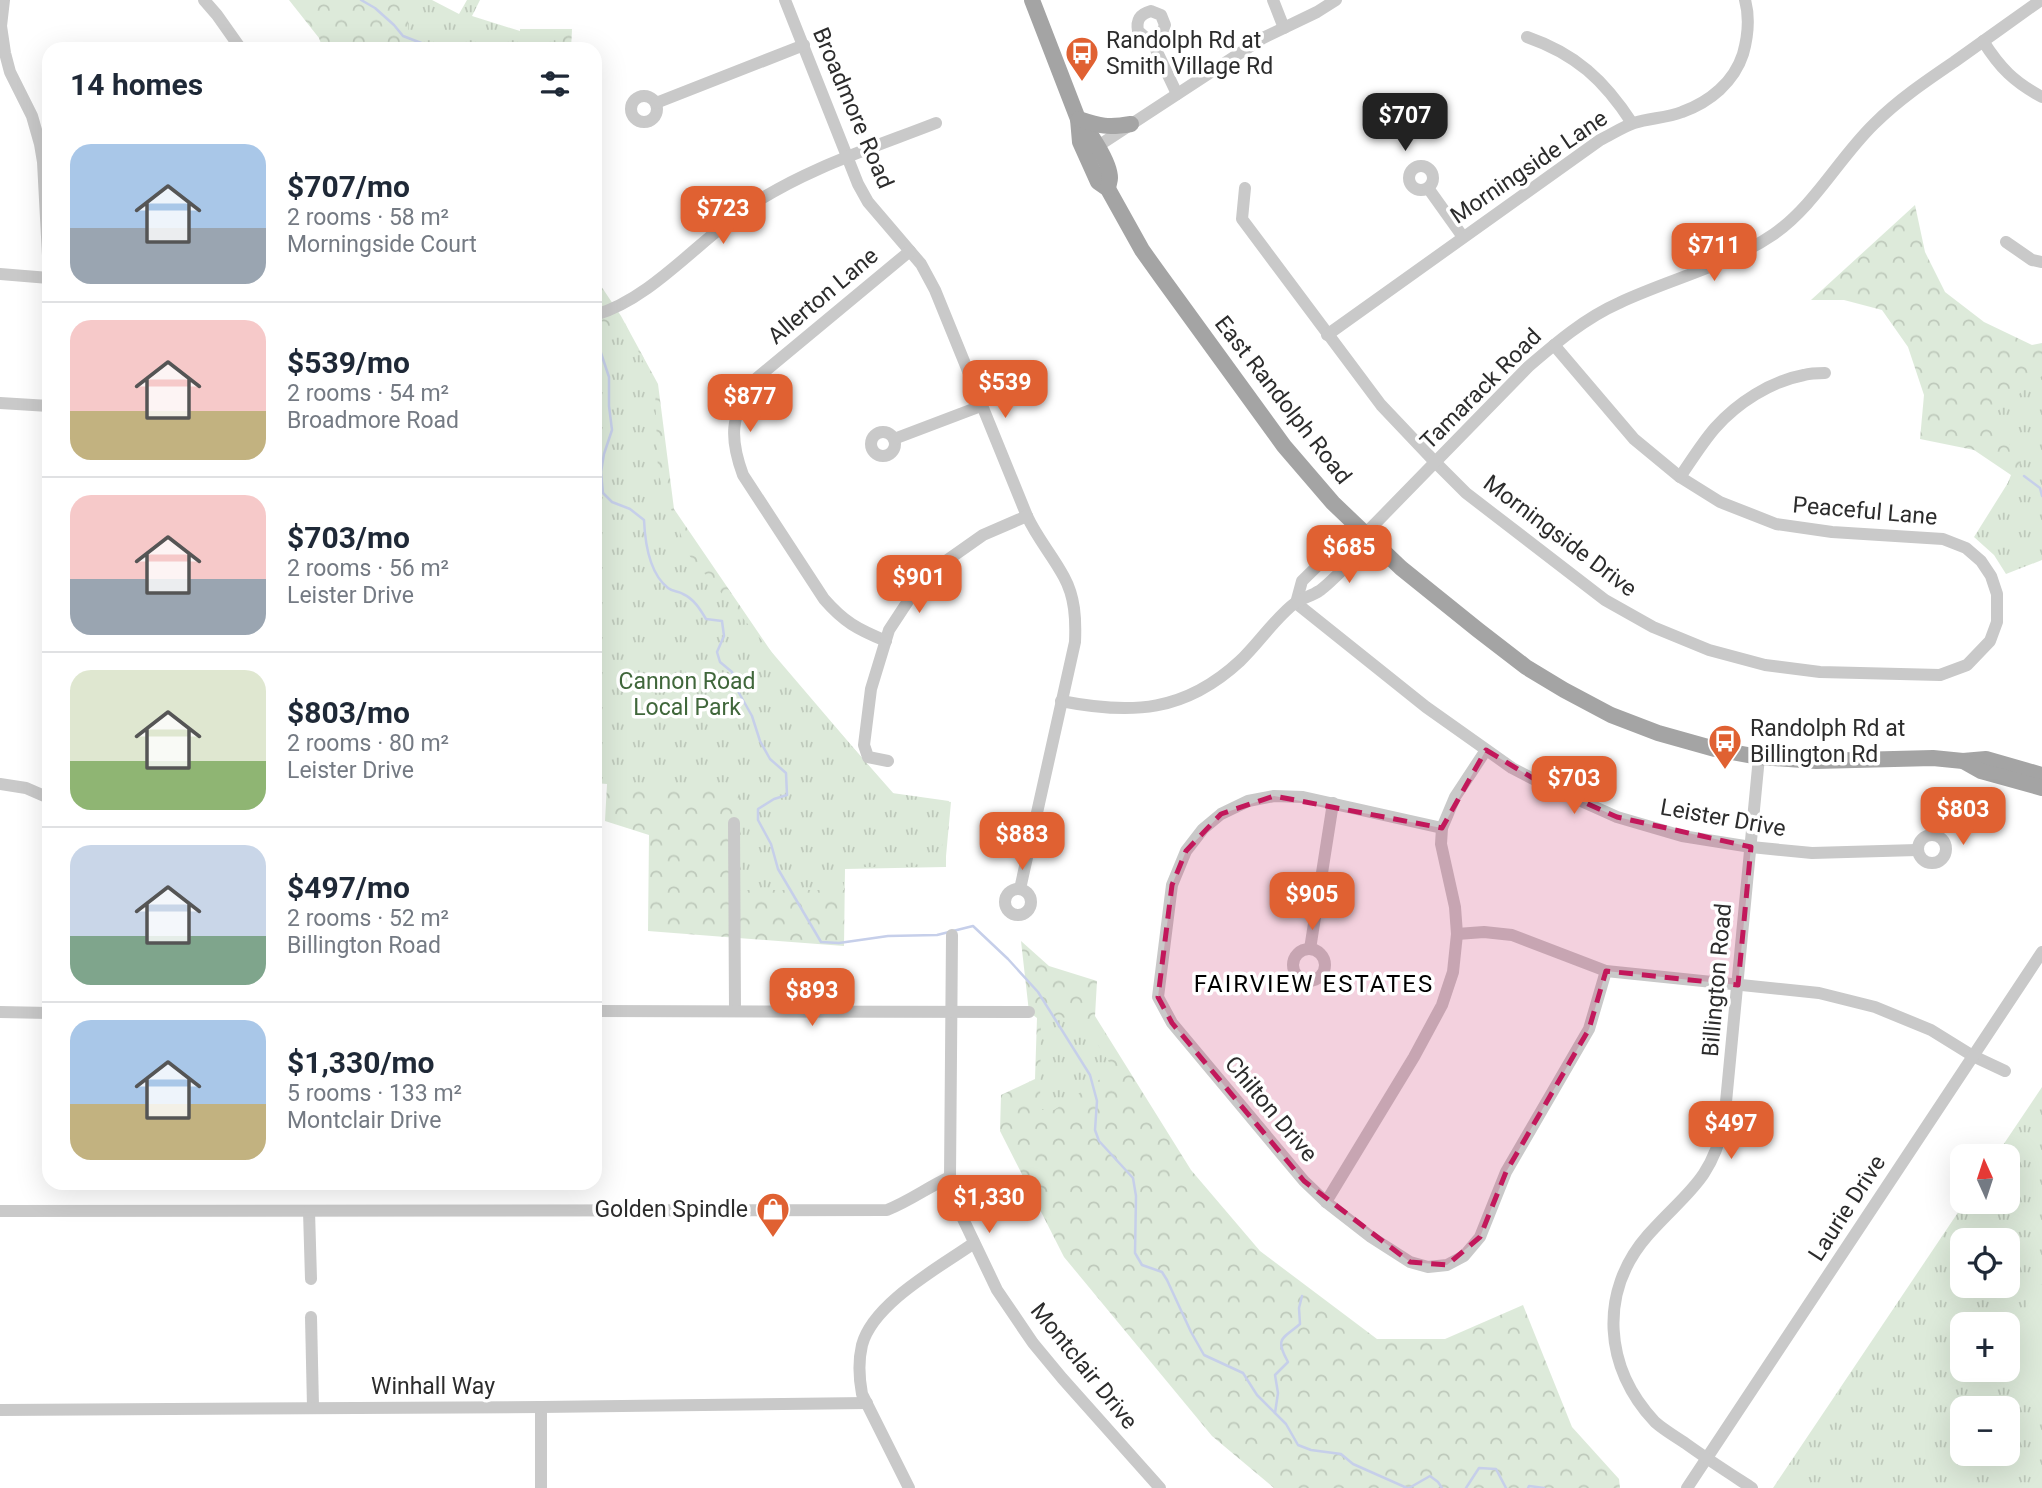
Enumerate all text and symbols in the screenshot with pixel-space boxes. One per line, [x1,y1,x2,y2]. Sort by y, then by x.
street label: Broadmore Road [807,24,899,192]
place label: Randolph Rd at Smith Village Rd [1106,27,1273,80]
bus stop icon: Randolph Rd at Smith Village Rd [1063,34,1101,83]
icon: filters [536,65,574,103]
text: 14 homes [70,67,203,102]
pin: $707 [1364,94,1446,153]
text: $707 [1379,102,1431,129]
street label: Morningside Lane [1446,105,1612,229]
text: $707/mo [287,169,410,204]
icon: home [126,172,210,256]
pin: $723 [682,187,764,246]
text: $723 [697,195,749,222]
text: 2 rooms · 58 m² [287,204,449,231]
pin: $711 [1673,224,1755,283]
text: Morningside Court [287,231,477,258]
text: $711 [1688,232,1740,259]
street label: Allerton Lane [762,242,884,350]
street label: East Randolph Road [1209,311,1357,489]
street label: Tamarack Road [1415,323,1547,455]
text: $539/mo [287,345,410,380]
icon: home [126,348,210,432]
pin: $539 [964,360,1046,420]
text: $539 [979,369,1031,396]
pin: $877 [709,374,791,434]
text: 2 rooms · 54 m² [287,380,449,407]
text: $877 [724,383,776,410]
text: Broadmore Road [287,407,459,434]
street label: Morningside Drive [1478,470,1642,602]
street label: Peaceful Lane [1792,491,1938,531]
text: $703/mo [287,520,410,555]
icon: home [126,523,210,607]
pin: $685 [1308,526,1390,585]
text: $685 [1323,534,1375,561]
text: 2 rooms · 56 m² [287,555,449,582]
pin: $901 [878,556,960,615]
text: $901 [893,564,945,591]
text: Leister Drive [287,582,414,609]
park label: Cannon Road Local Park [618,668,756,721]
text: $803/mo [287,695,410,730]
icon: home [126,698,210,782]
place label: Randolph Rd at Billington Rd [1750,715,1905,768]
bus stop icon: Randolph Rd at Billington Rd [1706,722,1744,771]
text: 2 rooms · 80 m² [287,730,449,757]
pin: $703 [1533,756,1615,816]
text: Leister Drive [287,757,414,784]
text: $703 [1548,765,1600,792]
pin: $803 [1922,788,2004,847]
street label: Leister Drive [1658,794,1788,842]
text: $803 [1937,796,1989,823]
pin: $883 [981,812,1063,872]
text: $883 [996,821,1048,848]
text: $497/mo [287,870,410,905]
pin: $905 [1271,872,1353,932]
icon: home [126,873,210,957]
text: $905 [1286,881,1338,908]
street label: Billington Road [1697,902,1737,1058]
text: 2 rooms · 52 m² [287,905,449,932]
text: Billington Road [287,932,441,959]
pin: $893 [771,968,853,1028]
district label: FAIRVIEW ESTATES [1194,970,1434,998]
text: $893 [786,977,838,1004]
text: $1,330/mo [287,1045,435,1080]
icon: home [126,1048,210,1132]
street label: Chilton Drive [1219,1051,1323,1167]
text: 5 rooms · 133 m² [287,1080,462,1107]
pin: $497 [1690,1102,1772,1161]
text: Montclair Drive [287,1107,441,1134]
text: $497 [1705,1110,1757,1137]
north arrow [1950,1144,2020,1214]
map controls [1950,1144,2020,1466]
street label: Laurie Drive [1803,1150,1891,1266]
pin: $1,330 [932,1176,1046,1235]
text: $1,330 [953,1184,1025,1211]
shop icon: Golden Spindle [754,1190,792,1239]
place label: Golden Spindle [594,1196,748,1223]
button: locate [1950,1228,2020,1298]
street label: Montclair Drive [1025,1298,1143,1434]
button: + [1950,1312,2020,1382]
street label: Winhall Way [371,1373,495,1400]
button: − [1950,1396,2020,1466]

